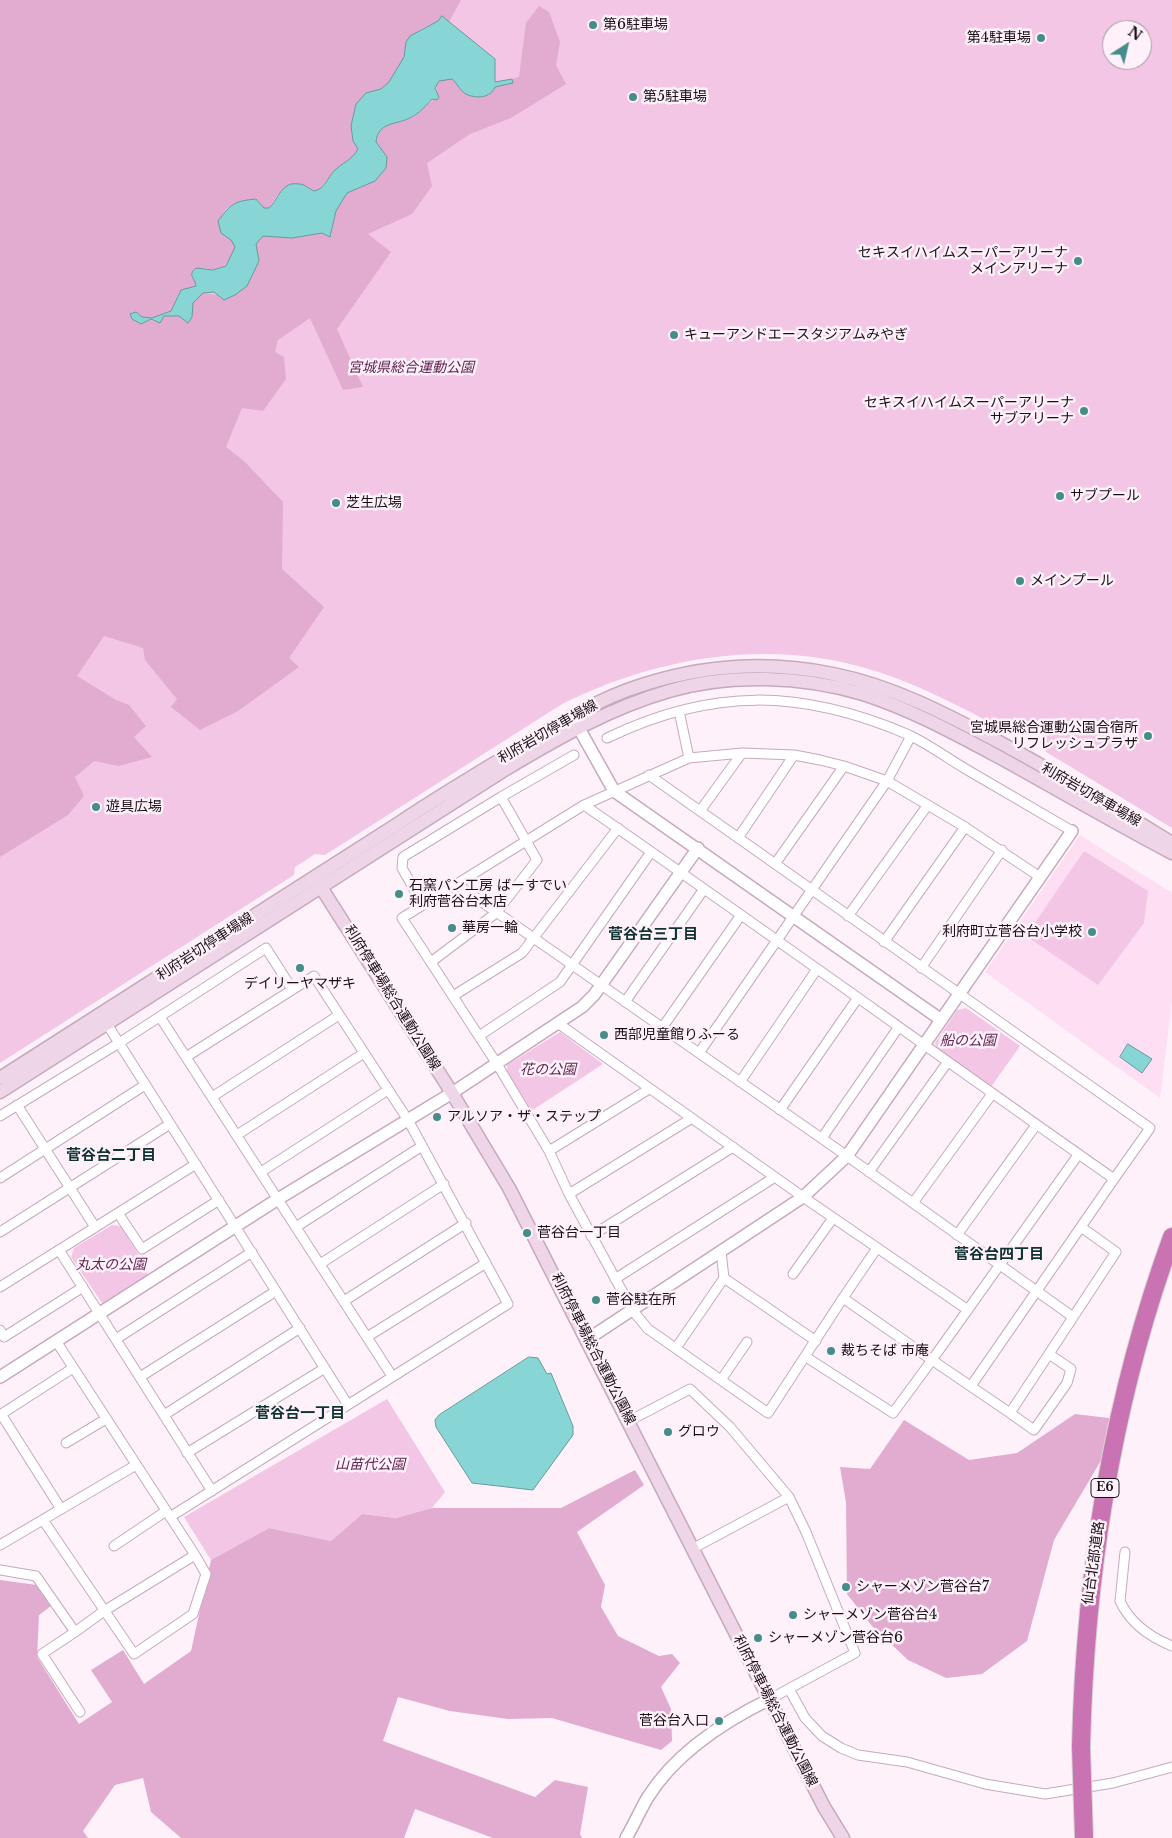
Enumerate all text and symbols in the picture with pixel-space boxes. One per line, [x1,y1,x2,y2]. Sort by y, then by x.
place label: 第6駐車場 [603,17,668,33]
marker: 第6駐車場 [587,19,599,31]
north arrow [1102,20,1152,70]
text: N [1124,22,1146,45]
place label: 第4駐車場 [967,30,1031,46]
marker: 第4駐車場 [1035,32,1047,44]
place label: 第5駐車場 [643,89,707,105]
marker: 第5駐車場 [627,91,639,103]
place label: セキスイハイムスーパーアリーナ メインアリーナ [858,245,1068,278]
marker: セキスイハイムスーパーアリーナ メインアリーナ [1072,255,1084,267]
place label: キューアンドエースタジアムみやぎ [684,327,908,343]
marker: キューアンドエースタジアムみやぎ [668,329,680,341]
park label: 宮城県総合運動公園 [348,360,474,376]
place label: セキスイハイムスーパーアリーナ サブアリーナ [864,395,1074,428]
marker: セキスイハイムスーパーアリーナ サブアリーナ [1078,405,1090,417]
place label: サブプール [1070,488,1140,504]
marker: サブプール [1054,490,1066,502]
place label: 芝生広場 [346,495,402,511]
marker: 芝生広場 [330,497,342,509]
place label: メインプール [1030,573,1114,589]
marker: メインプール [1014,575,1026,587]
street label: 利府岩切停車場線 [495,697,601,767]
place label: 宮城県総合運動公園合宿所 リフレッシュプラザ [970,720,1138,752]
marker: 宮城県総合運動公園合宿所 リフレッシュプラザ [1142,730,1154,742]
street label: 利府岩切停車場線 [1038,760,1144,830]
place label: 遊具広場 [106,799,162,815]
marker: 遊具広場 [90,801,102,813]
place label: 石窯パン工房 ばーすでい 利府菅谷台本店 [409,878,567,910]
marker: 石窯パン工房 ばーすでい 利府菅谷台本店 [393,888,405,900]
street label: 利府岩切停車場線 [153,909,257,985]
place label: 華房一輪 [462,920,518,936]
street label: 利府停車場総合運動公園線 [340,922,444,1074]
marker: 華房一輪 [446,922,458,934]
place label: 利府町立菅谷台小学校 [942,924,1082,940]
district label: 菅谷台三丁目 [608,926,698,944]
marker: 利府町立菅谷台小学校 [1086,926,1098,938]
marker: デイリーヤマザキ [294,962,306,974]
place label: デイリーヤマザキ [244,976,356,992]
place label: 西部児童館りふーる [614,1027,740,1043]
marker: 西部児童館りふーる [598,1029,610,1041]
park label: 船の公園 [940,1033,996,1049]
park label: 花の公園 [520,1062,576,1078]
place label: アルソア・ザ・ステップ [447,1109,601,1125]
marker: アルソア・ザ・ステップ [431,1111,443,1123]
district label: 菅谷台二丁目 [66,1147,156,1165]
place label: 菅谷台一丁目 [537,1225,621,1241]
marker: 菅谷台一丁目 [521,1227,533,1239]
district label: 菅谷台四丁目 [954,1246,1044,1264]
park label: 丸太の公園 [76,1257,146,1273]
street label: 利府停車場総合運動公園線 [547,1270,639,1428]
place label: 菅谷駐在所 [606,1292,676,1308]
marker: 菅谷駐在所 [590,1294,602,1306]
place label: 裁ちそば 市庵 [841,1343,929,1359]
marker: 裁ちそば 市庵 [825,1345,837,1357]
district label: 菅谷台一丁目 [255,1405,345,1423]
place label: グロウ [678,1424,720,1440]
marker: グロウ [662,1426,674,1438]
park label: 山苗代公園 [335,1457,405,1473]
road number: E6 [1091,1479,1119,1498]
street label: 仙台北部道路 [1080,1520,1108,1606]
place label: シャーメゾン菅谷台7 [856,1579,989,1595]
marker: シャーメゾン菅谷台7 [840,1581,852,1593]
place label: シャーメゾン菅谷台4 [803,1607,937,1623]
marker: シャーメゾン菅谷台4 [787,1609,799,1621]
place label: シャーメゾン菅谷台6 [768,1630,903,1646]
street label: 利府停車場総合運動公園線 [729,1632,821,1790]
marker: シャーメゾン菅谷台6 [752,1632,764,1644]
place label: 菅谷台入口 [639,1713,709,1729]
marker: 菅谷台入口 [713,1715,725,1727]

